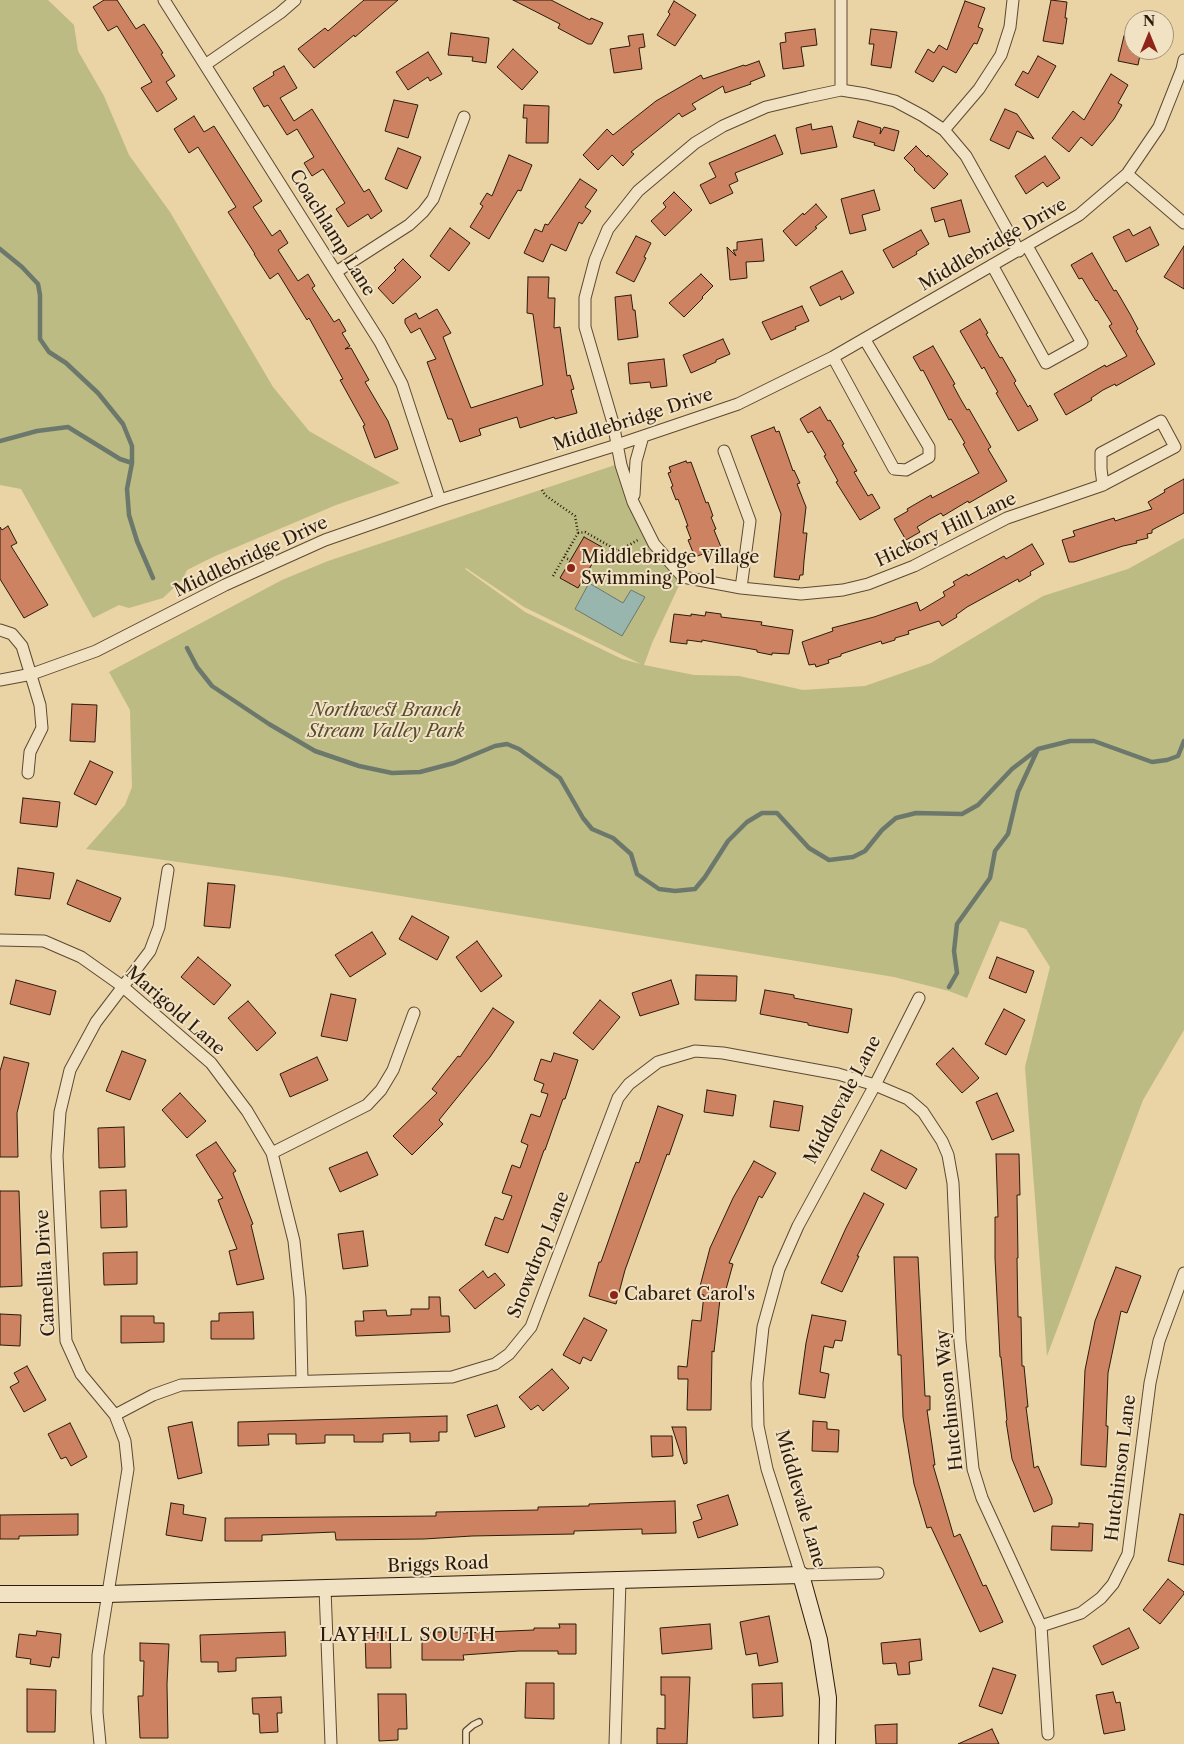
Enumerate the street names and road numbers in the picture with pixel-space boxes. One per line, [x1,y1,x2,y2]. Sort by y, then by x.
street label: Coachlamp Lane [284,166,380,300]
street label: Middlebridge Drive [915,194,1071,296]
street label: Middlebridge Drive [550,384,716,456]
street label: Hickory Hill Lane [872,488,1020,572]
street label: Middlebridge Drive [171,512,331,602]
street label: Marigold Lane [121,962,229,1060]
street label: Middlevale Lane [800,1032,886,1168]
street label: Snowdrop Lane [504,1188,574,1322]
street label: Camellia Drive [32,1209,60,1337]
street label: Hutchinson Way [932,1328,968,1472]
street label: Hutchinson Lane [1101,1393,1141,1543]
street label: Middlevale Lane [770,1428,830,1570]
street label: Briggs Road [387,1552,489,1578]

